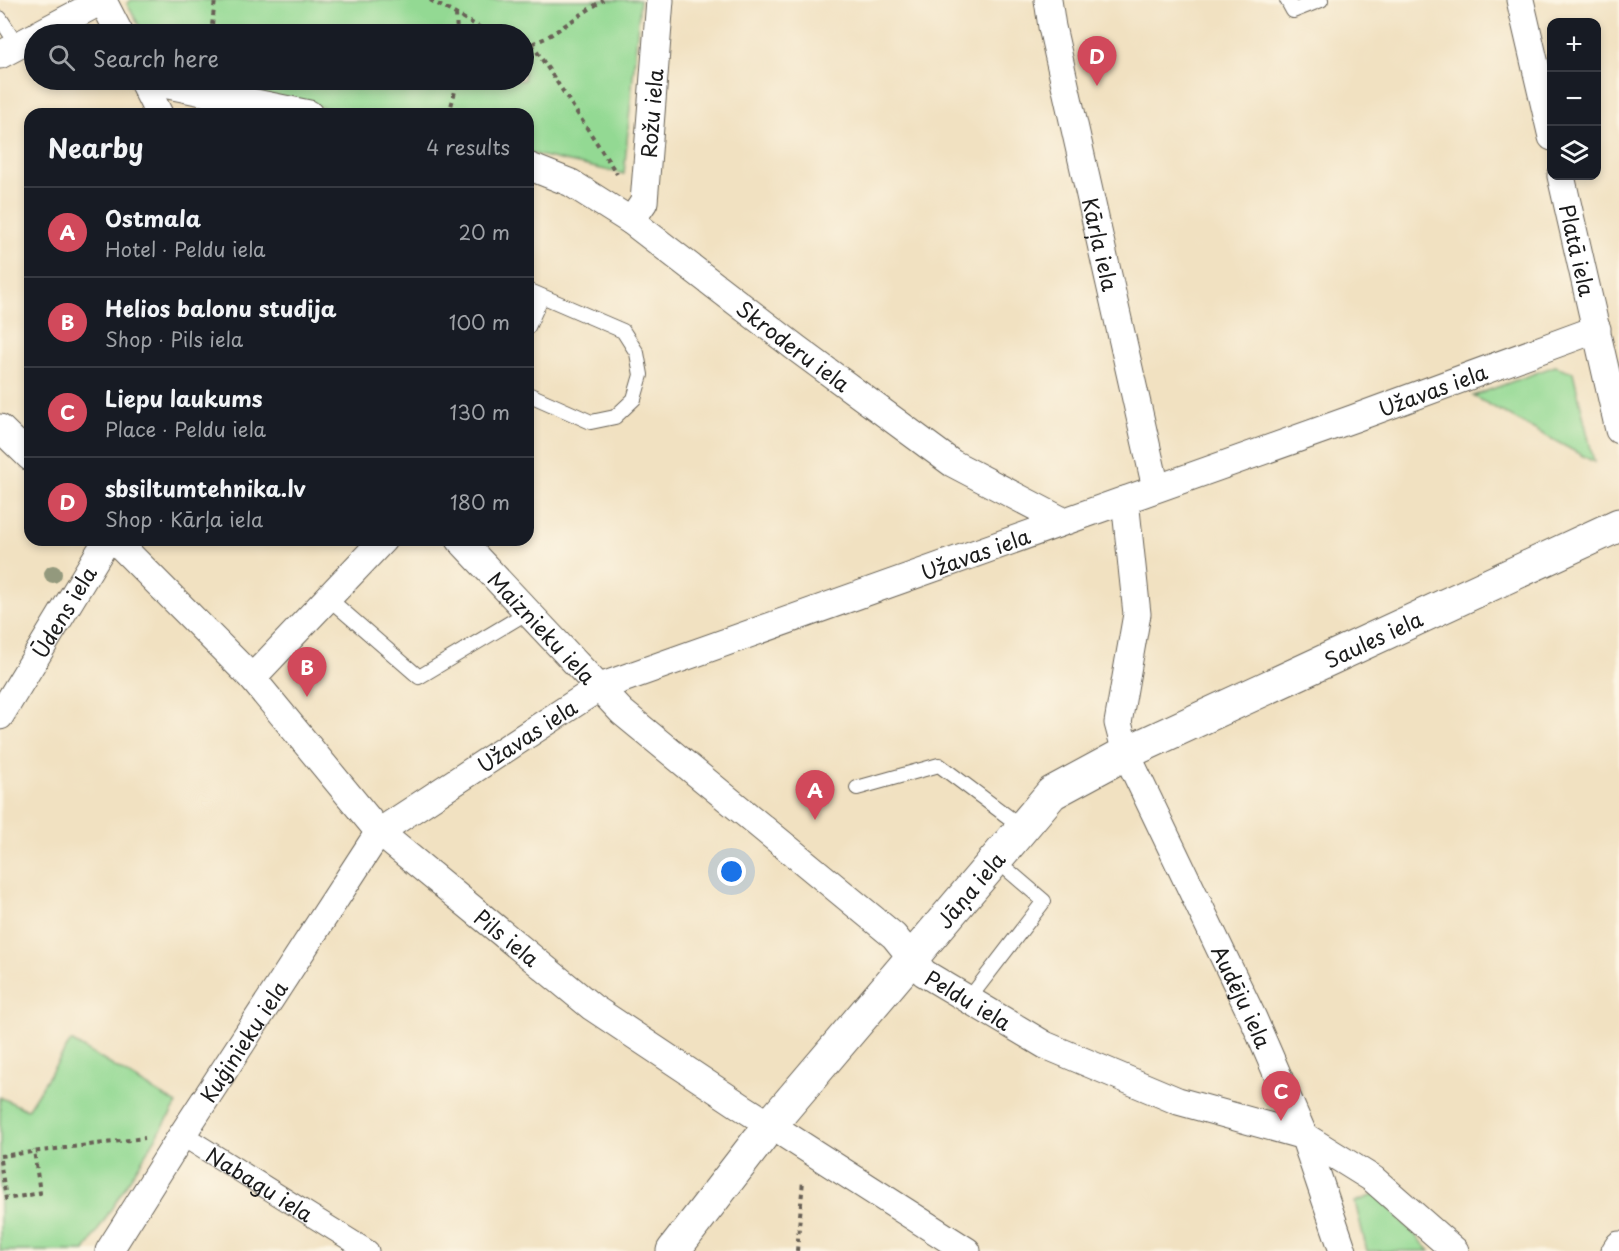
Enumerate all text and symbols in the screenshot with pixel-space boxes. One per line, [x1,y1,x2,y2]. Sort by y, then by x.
map controls [1547,18,1601,180]
button: + [1547,18,1601,72]
search box [24,24,534,90]
pin: D [1078,36,1116,86]
icon: search [45,41,78,74]
text: Search here [93,41,219,74]
street label: Rožu iela [632,67,671,159]
button: − [1547,72,1601,126]
button: layers [1547,126,1601,180]
text: Nearby [48,128,143,167]
text: 4 results [426,132,510,162]
street label: Kārļa iela [1075,195,1127,294]
text: Ostmala [105,201,201,234]
street label: Platā iela [1552,201,1604,299]
text: A [60,217,75,247]
text: 20 m [458,217,510,247]
text: Hotel · Peldu iela [105,234,266,264]
text: Helios balonu studija [105,291,336,324]
street label: Skroderu iela [730,292,857,399]
text: B [61,307,74,337]
text: 100 m [449,307,510,337]
text: Shop · Pils iela [105,324,243,354]
street label: Užavas iela [1374,355,1492,424]
text: Liepu laukums [105,381,263,414]
text: C [60,397,75,427]
text: 130 m [450,397,510,427]
text: Place · Peldu iela [105,414,266,444]
text: sbsiltumtehnika.lv [105,471,306,504]
text: D [60,487,75,517]
text: 180 m [450,487,510,517]
text: Shop · Kārļa iela [105,504,263,534]
street label: Užavas iela [916,519,1034,588]
street label: Ūdens iela [23,560,104,664]
street label: Maiznieku iela [481,564,604,691]
street label: Saules iela [1319,602,1428,675]
pin: B [288,648,326,697]
street label: Užavas iela [470,691,583,780]
pin: A [796,770,834,820]
street label: Jāņa iela [928,844,1012,935]
your location [717,857,746,886]
street label: Pils iela [468,901,547,974]
street label: Audēju iela [1204,939,1280,1053]
street label: Peldu iela [919,961,1018,1038]
street label: Kuģinieku iela [192,974,295,1108]
pin: C [1262,1072,1300,1121]
street label: Nabagu iela [200,1138,320,1229]

